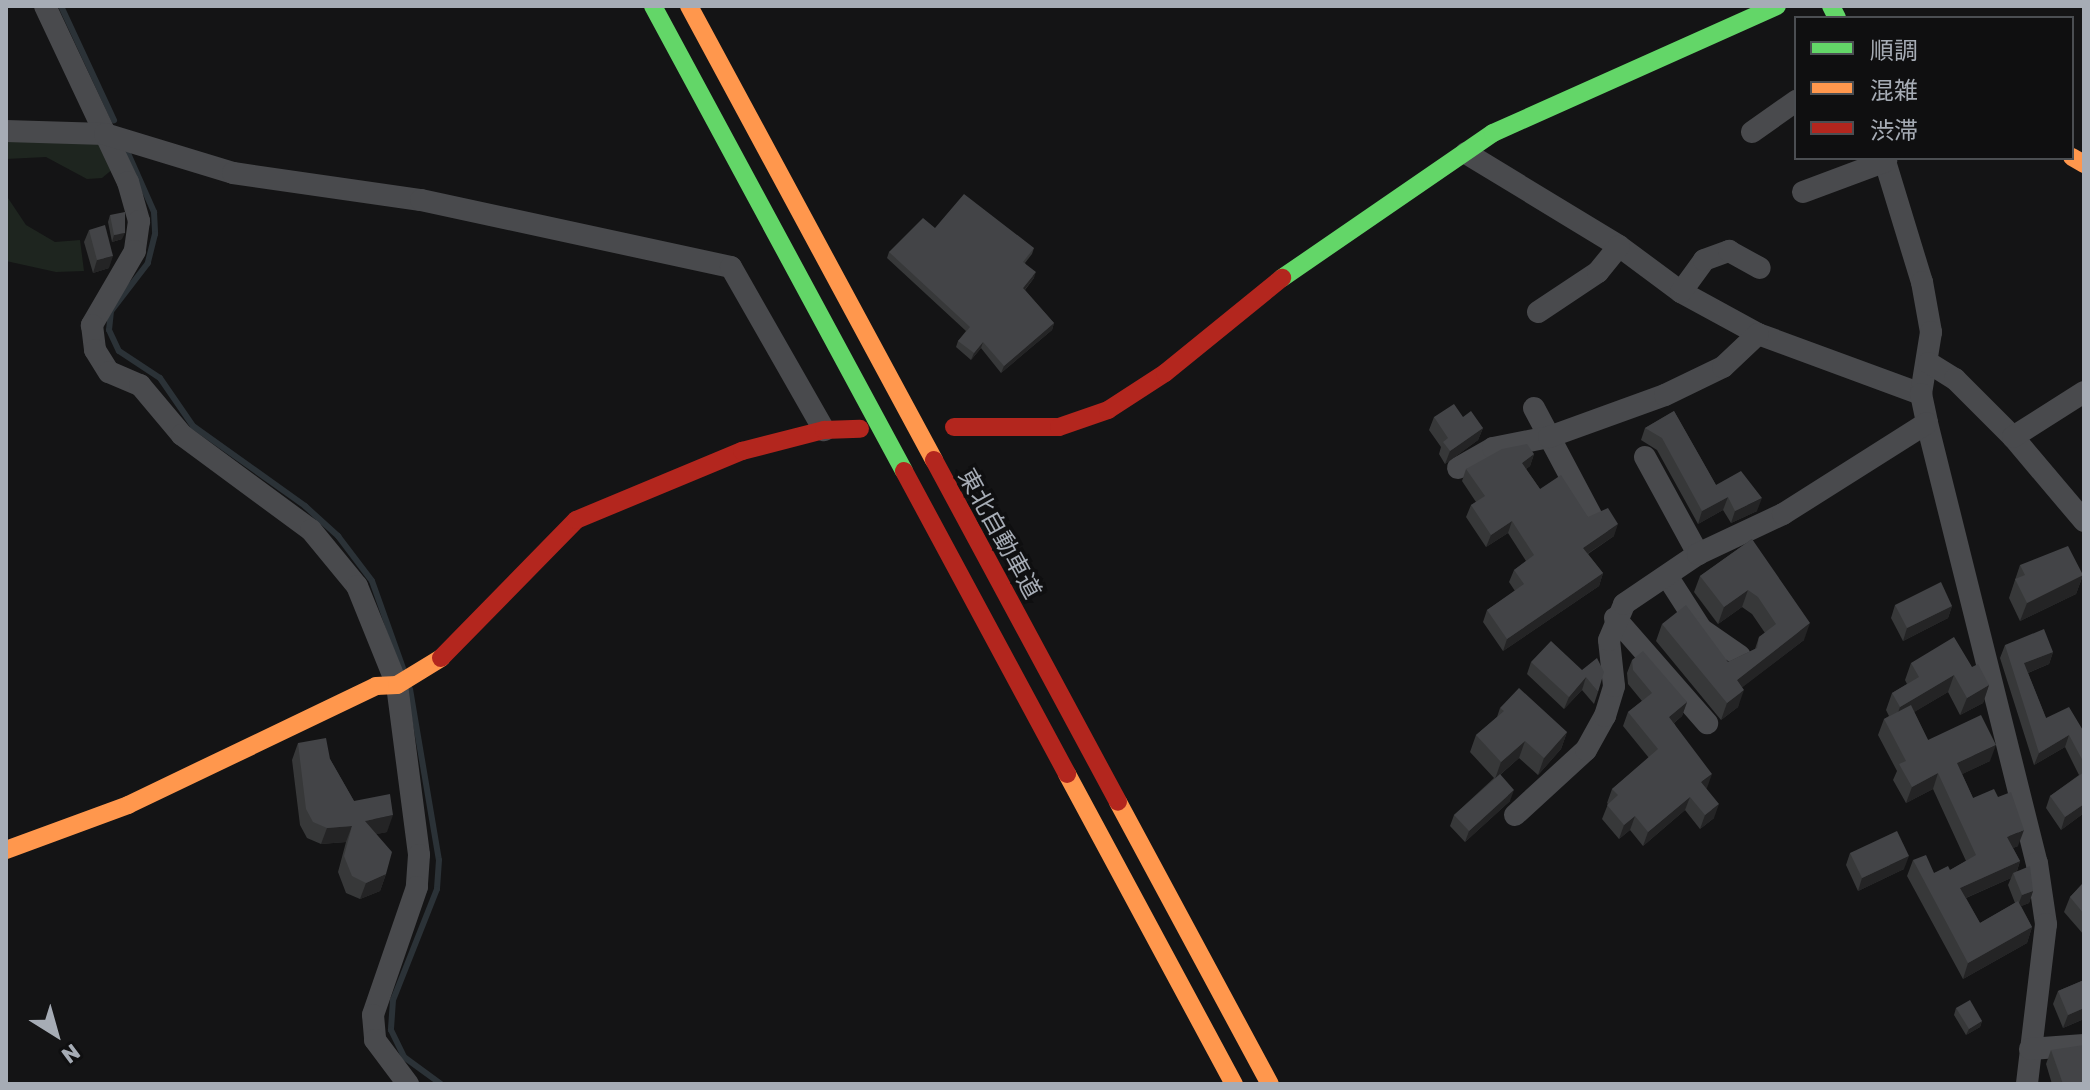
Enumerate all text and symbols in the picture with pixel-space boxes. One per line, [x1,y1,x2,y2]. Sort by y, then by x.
legend [1794,16,2074,160]
text: 順調 [1870,37,1918,65]
text: 混雑 [1870,77,1918,105]
text: 渋滞 [1870,117,1918,145]
street label: 東北自動車道 [951,464,1047,604]
north arrow [16,994,96,1074]
text: N [56,1038,85,1069]

